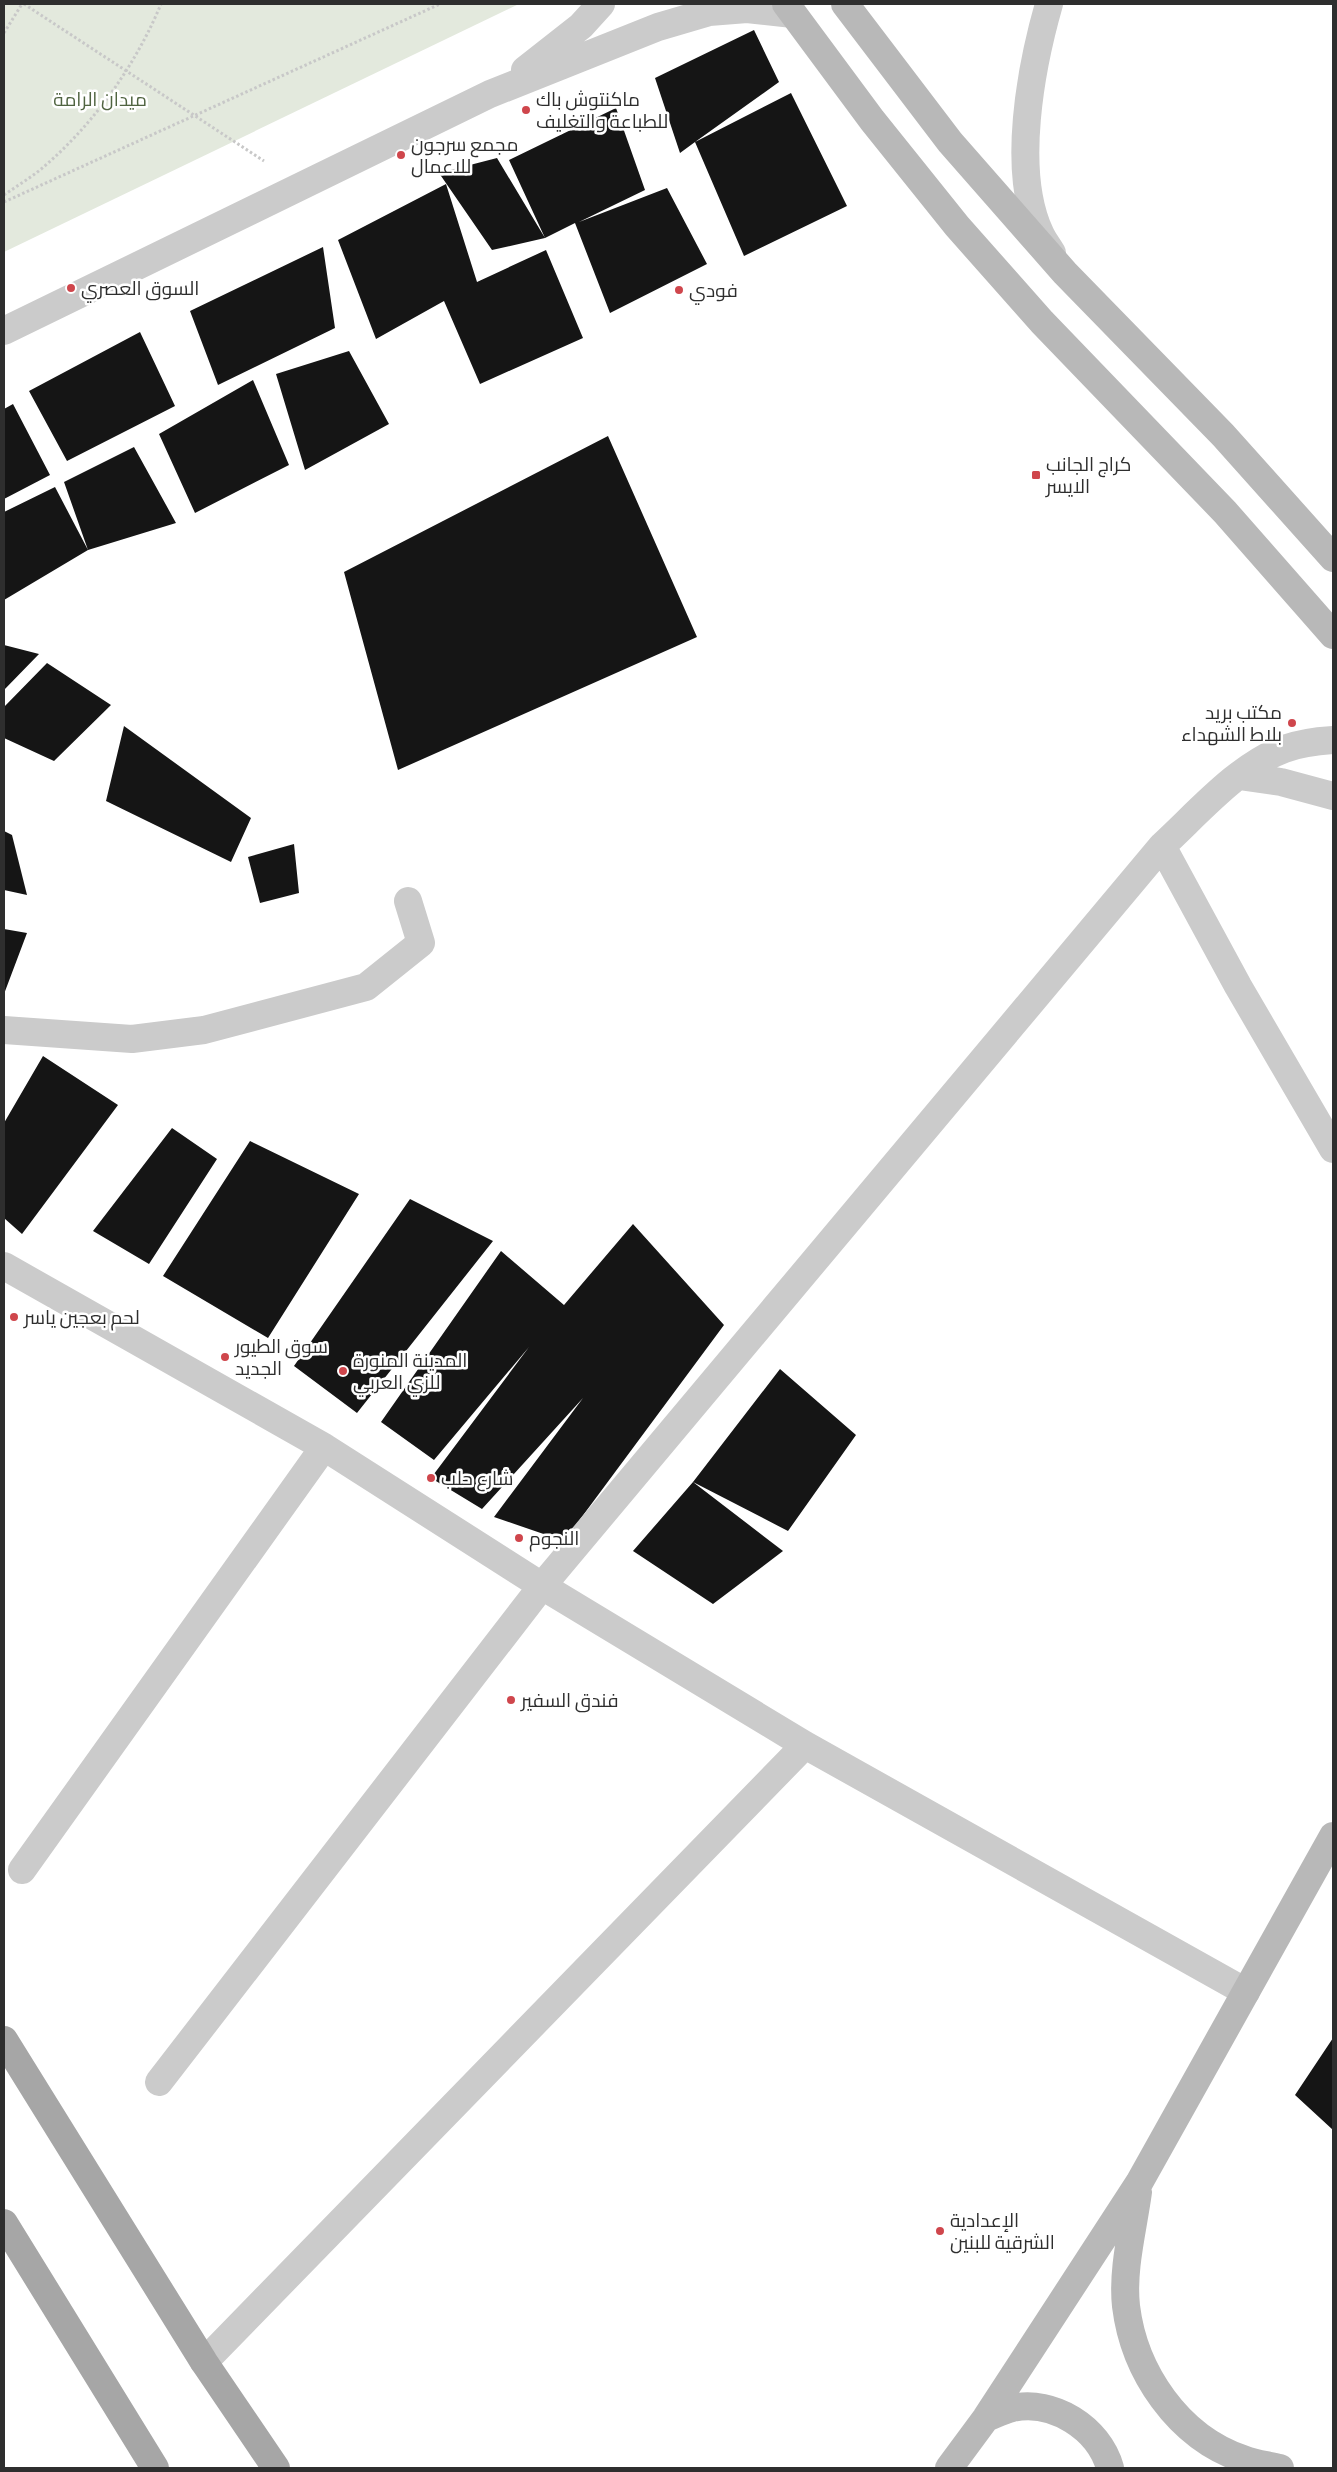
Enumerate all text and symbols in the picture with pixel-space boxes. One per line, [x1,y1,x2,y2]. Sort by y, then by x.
park label: ميدان الرامة [53,87,147,111]
place label: ماكنتوش باك للطباعة والتغليف [536,87,668,133]
marker: ماكنتوش باك للطباعة والتغليف [520,104,532,116]
place label: مجمع سرجون للاعمال [411,132,518,178]
marker: مجمع سرجون للاعمال [395,149,407,161]
place label: السوق العصري [81,276,199,303]
place label: فودي [689,278,738,305]
marker: السوق العصري [65,282,77,294]
marker: فودي [673,284,685,296]
place label: كراج الجانب الايسر [1045,452,1131,498]
marker: كراج الجانب الايسر [1030,469,1042,481]
place label: مكتب بريد بلاط الشهداء [1181,700,1282,746]
marker: مكتب بريد بلاط الشهداء [1286,717,1298,729]
place label: لحم بعجين ياسر [23,1305,140,1331]
marker: لحم بعجين ياسر [8,1311,20,1323]
place label: سوق الطيور الجديد [234,1334,328,1379]
place label: المدينة المنورة للزي العربي [353,1348,467,1397]
marker: سوق الطيور الجديد [219,1351,231,1363]
marker: المدينة المنورة للزي العربي [337,1365,349,1377]
place label: شارع حلب [441,1466,513,1492]
marker: شارع حلب [425,1472,437,1484]
place label: النجوم [529,1526,579,1552]
marker: النجوم [513,1532,525,1544]
place label: فندق السفير [520,1688,618,1713]
marker: فندق السفير [505,1694,517,1706]
place label: الإعدادية الشرقية للبنين [950,2208,1055,2254]
marker: الإعدادية الشرقية للبنين [934,2225,946,2237]

